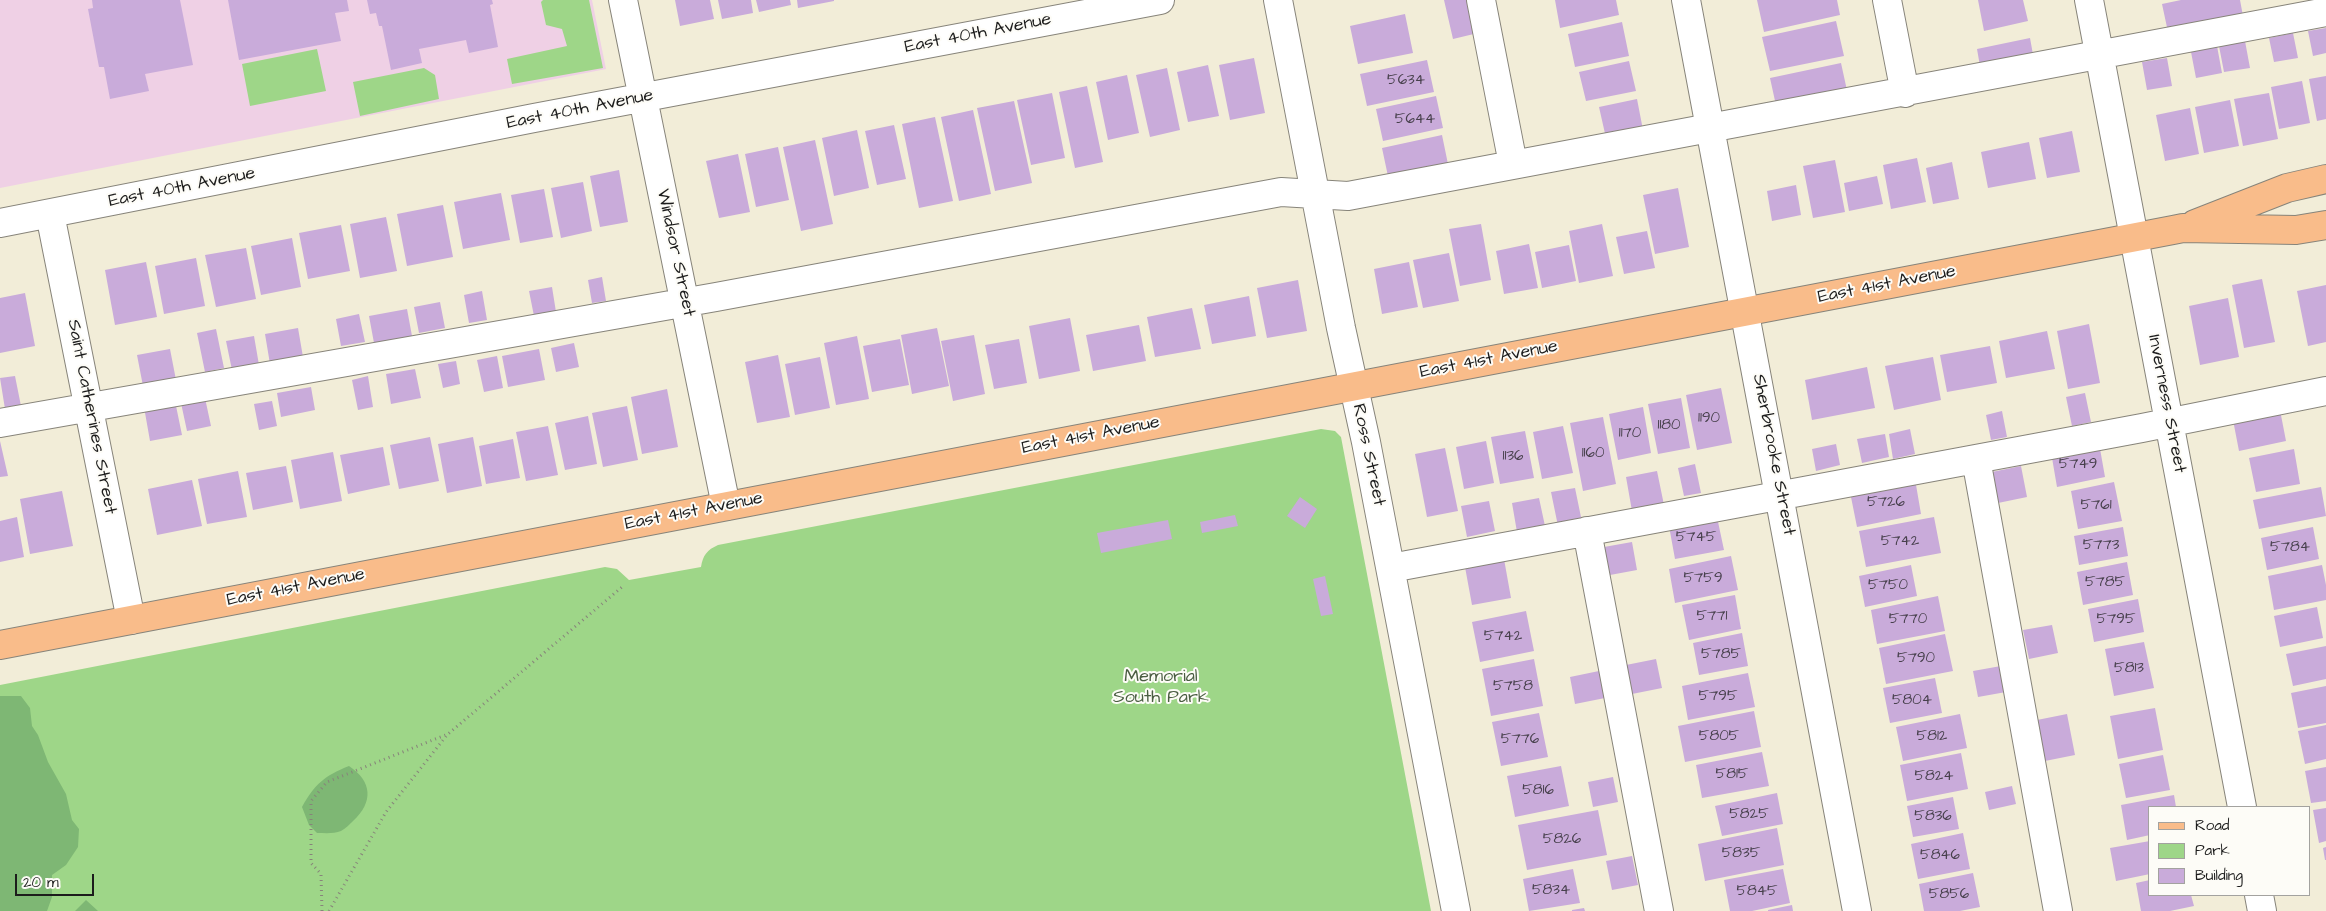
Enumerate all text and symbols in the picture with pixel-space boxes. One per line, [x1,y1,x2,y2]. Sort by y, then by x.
street label: East 40th Avenue [903,9,1053,59]
house number: 5634 [1387,72,1425,90]
street label: East 40th Avenue [505,85,655,135]
house number: 5644 [1395,111,1435,129]
street label: East 40th Avenue [107,163,257,213]
street label: Windsor Street [651,187,699,319]
street label: East 41st Avenue [1816,261,1958,309]
street label: Saint Catherines Street [62,318,120,516]
street label: Inverness Street [2142,333,2190,475]
street label: East 41st Avenue [1418,336,1560,384]
street label: Sherbrooke Street [1747,372,1799,538]
street label: Ross Street [1347,402,1389,508]
house number: 1190 [1698,410,1720,428]
street label: East 41st Avenue [1020,412,1162,460]
house number: 1180 [1657,417,1681,435]
house number: 1170 [1619,425,1641,443]
house number: 1160 [1582,445,1604,463]
house number: 1136 [1503,448,1523,466]
house number: 5749 [2059,456,2097,474]
street label: East 41st Avenue [623,488,765,536]
house number: 5726 [1867,494,1905,512]
house number: 5761 [2080,497,2112,515]
house number: 5745 [1676,529,1716,547]
house number: 5742 [1881,533,1919,551]
house number: 5773 [2083,537,2119,555]
house number: 5784 [2270,539,2310,557]
street label: East 41st Avenue [225,564,367,612]
house number: 5759 [1683,570,1723,588]
house number: 5785 [2085,574,2125,592]
house number: 5750 [1868,577,1908,595]
house number: 5771 [1697,608,1727,626]
house number: 5770 [1889,611,1927,629]
house number: 5795 [2096,611,2136,629]
house number: 5742 [1484,628,1522,646]
house number: 5785 [1701,646,1741,664]
house number: 5790 [1897,650,1935,668]
house number: 5813 [2114,660,2144,678]
park label: Memorial South Park [1113,666,1209,709]
house number: 5758 [1493,678,1533,696]
house number: 5795 [1698,688,1738,706]
house number: 5804 [1892,692,1932,710]
house number: 5805 [1699,728,1739,746]
house number: 5812 [1917,728,1947,746]
house number: 5776 [1501,731,1539,749]
house number: 5815 [1716,766,1748,784]
house number: 5824 [1914,768,1954,786]
house number: 5816 [1522,782,1554,800]
house number: 5825 [1729,806,1769,824]
legend [2148,806,2311,896]
house number: 5836 [1914,808,1952,826]
text: Road [2195,815,2229,836]
house number: 5826 [1543,831,1581,849]
text: Park [2195,840,2230,861]
house number: 5835 [1722,845,1760,863]
house number: 5846 [1920,847,1960,865]
scale bar [18,864,96,896]
text: Building [2195,865,2243,886]
text: 20 m [23,872,59,893]
house number: 5834 [1532,882,1570,900]
house number: 5845 [1736,883,1778,901]
house number: 5856 [1929,886,1969,904]

